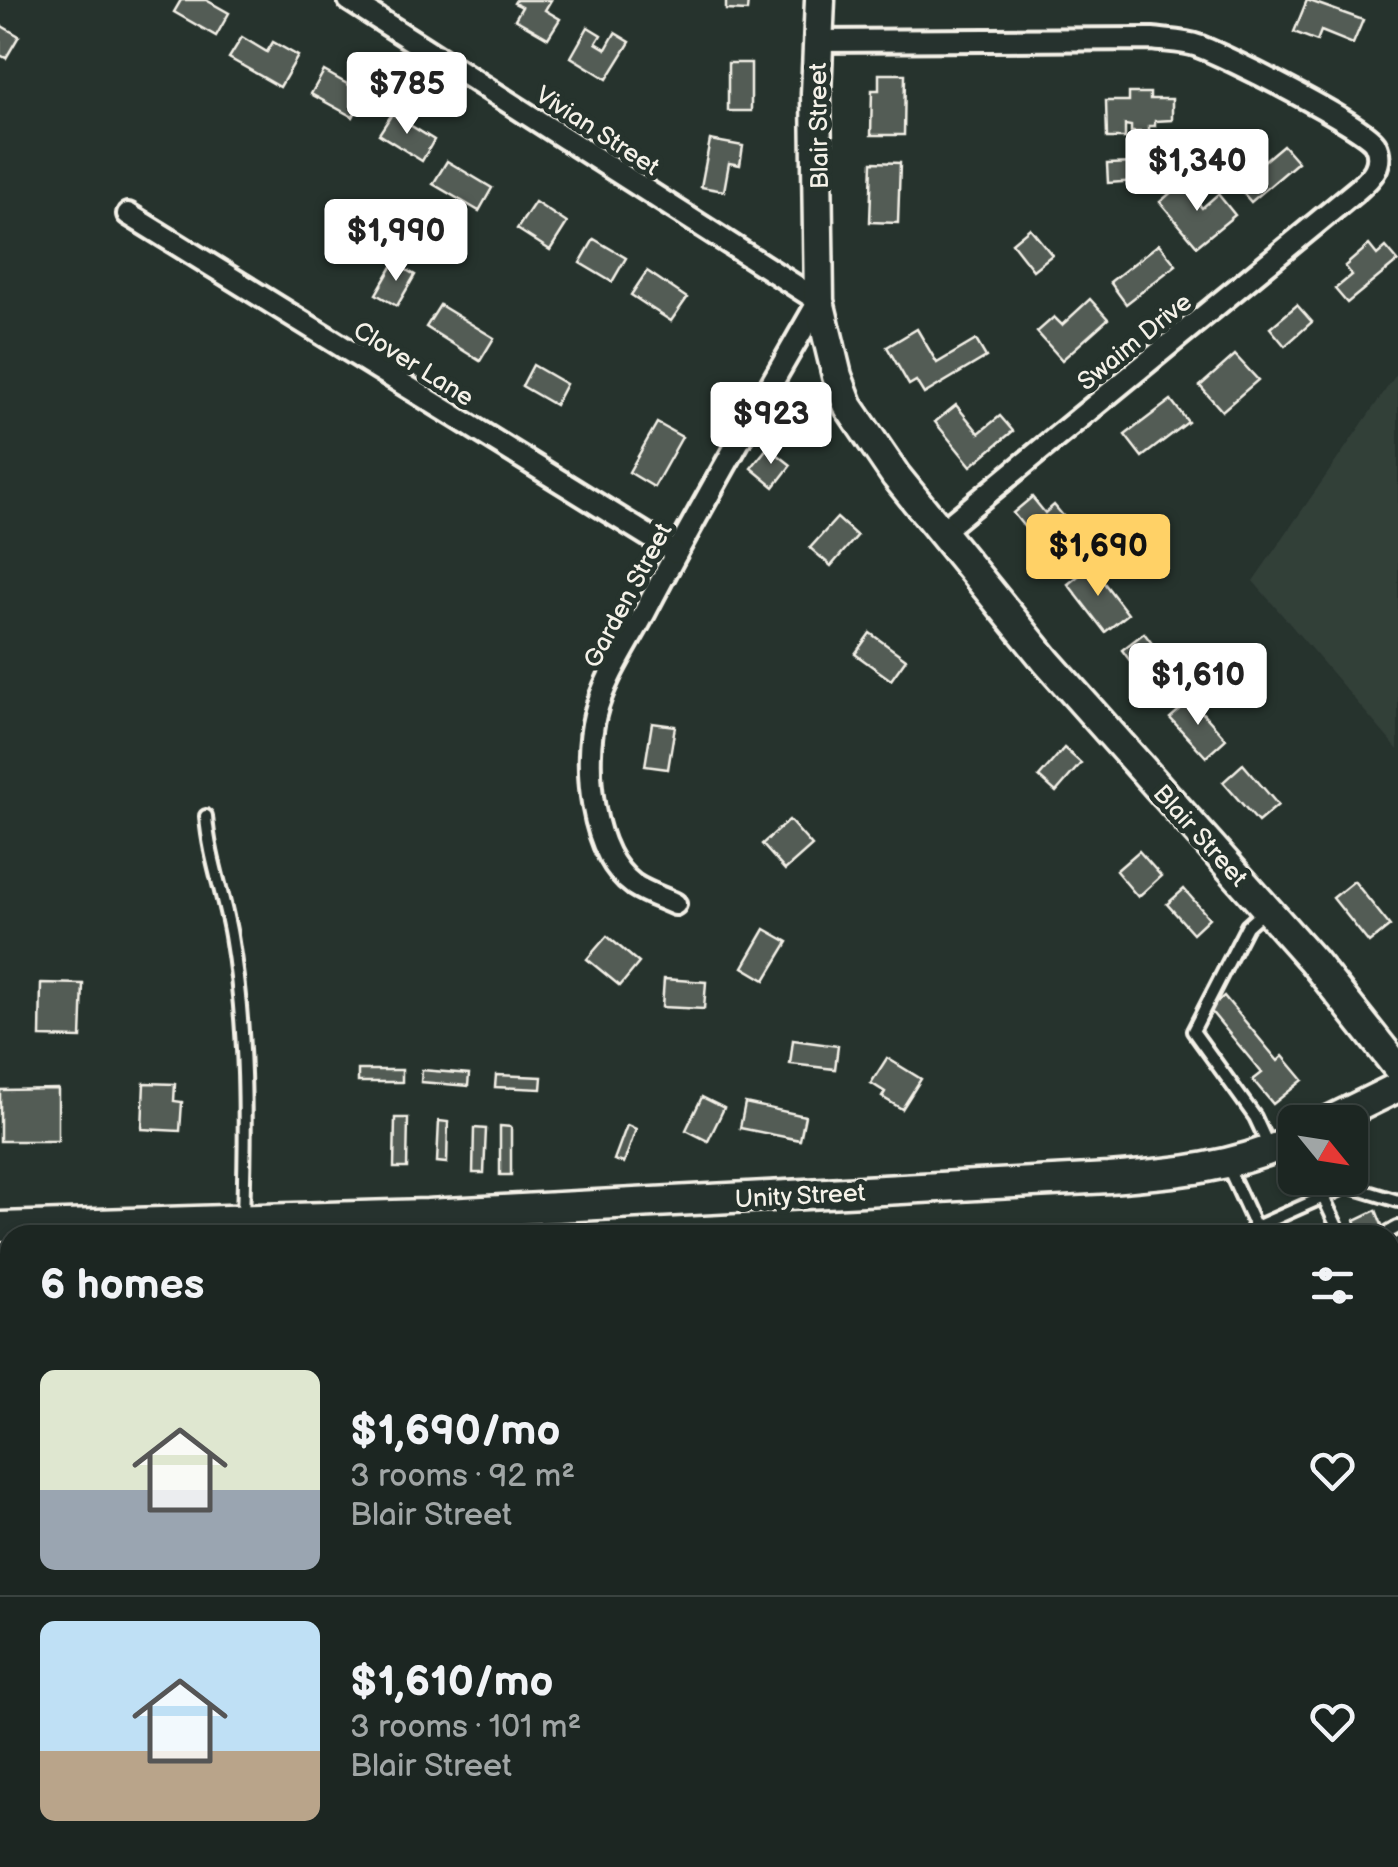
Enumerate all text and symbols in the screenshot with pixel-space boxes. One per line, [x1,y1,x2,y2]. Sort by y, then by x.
pin: $785 [348,52,466,137]
street label: Blair Street [803,62,836,189]
text: $785 [369,65,445,104]
street label: Vivian Street [529,80,665,183]
pin: $1,340 [1116,129,1278,214]
text: $1,340 [1147,142,1247,181]
pin: $1,990 [315,199,477,284]
text: $1,990 [346,212,446,251]
street label: Swaim Drive [1072,287,1198,398]
street label: Clover Lane [347,315,479,414]
pin: $923 [712,382,830,467]
text: $923 [733,395,809,434]
pin: $1,690 [1017,514,1179,599]
street label: Garden Street [577,518,680,673]
text: $1,690 [1048,527,1148,566]
pin: $1,610 [1117,643,1279,728]
text: $1,610 [1151,656,1245,695]
street label: Blair Street [1146,779,1254,894]
north arrow [1278,1105,1368,1195]
map controls [1278,1105,1368,1195]
street label: Unity Street [734,1178,866,1215]
icon: filters [1305,1258,1360,1313]
text: 6 homes [40,1260,204,1311]
text: $1,690/mo [350,1406,560,1457]
icon: home [120,1410,240,1530]
icon: heart [1305,1443,1360,1498]
text: 3 rooms · 92 m² [350,1457,575,1496]
text: Blair Street [350,1496,512,1535]
text: $1,610/mo [350,1657,553,1708]
icon: home [120,1661,240,1781]
icon: heart [1305,1694,1360,1749]
text: 3 rooms · 101 m² [350,1708,581,1747]
text: Blair Street [350,1747,512,1786]

